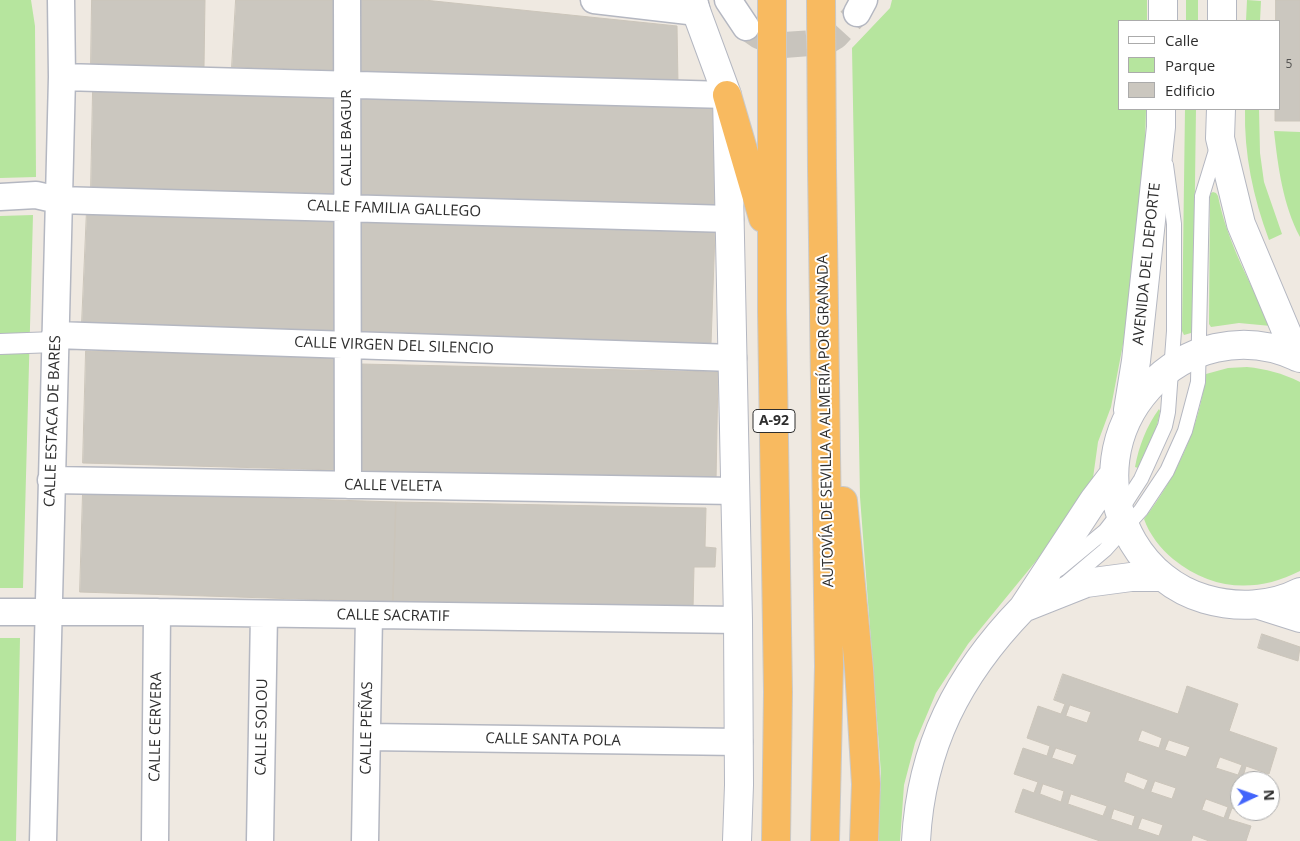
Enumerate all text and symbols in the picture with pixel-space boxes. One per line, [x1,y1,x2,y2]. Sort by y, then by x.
legend [1118,20,1280,110]
text: Calle [1165,30,1199,50]
text: Parque [1165,55,1215,75]
house number: 5 [1286,58,1292,72]
text: Edificio [1165,80,1215,100]
street label: CALLE BAGUR [338,89,356,187]
street label: AVENIDA DEL DEPORTE [1130,182,1164,346]
street label: CALLE FAMILIA GALLEGO [307,197,481,221]
street label: AUTOVÍA DE SEVILLA A ALMERÍA POR GRANADA [814,255,838,587]
street label: CALLE VIRGEN DEL SILENCIO [294,334,494,358]
street label: CALLE ESTACA DE BARES [41,335,65,507]
road number: A-92 [753,410,795,432]
street label: CALLE VELETA [344,476,442,496]
street label: CALLE SACRATIF [336,606,450,626]
street label: CALLE CERVERA [146,672,166,782]
street label: CALLE SOLOU [252,678,272,776]
street label: CALLE PEÑAS [357,681,377,775]
street label: CALLE SANTA POLA [485,730,621,750]
north arrow [1230,771,1280,821]
text: N [1260,789,1279,801]

